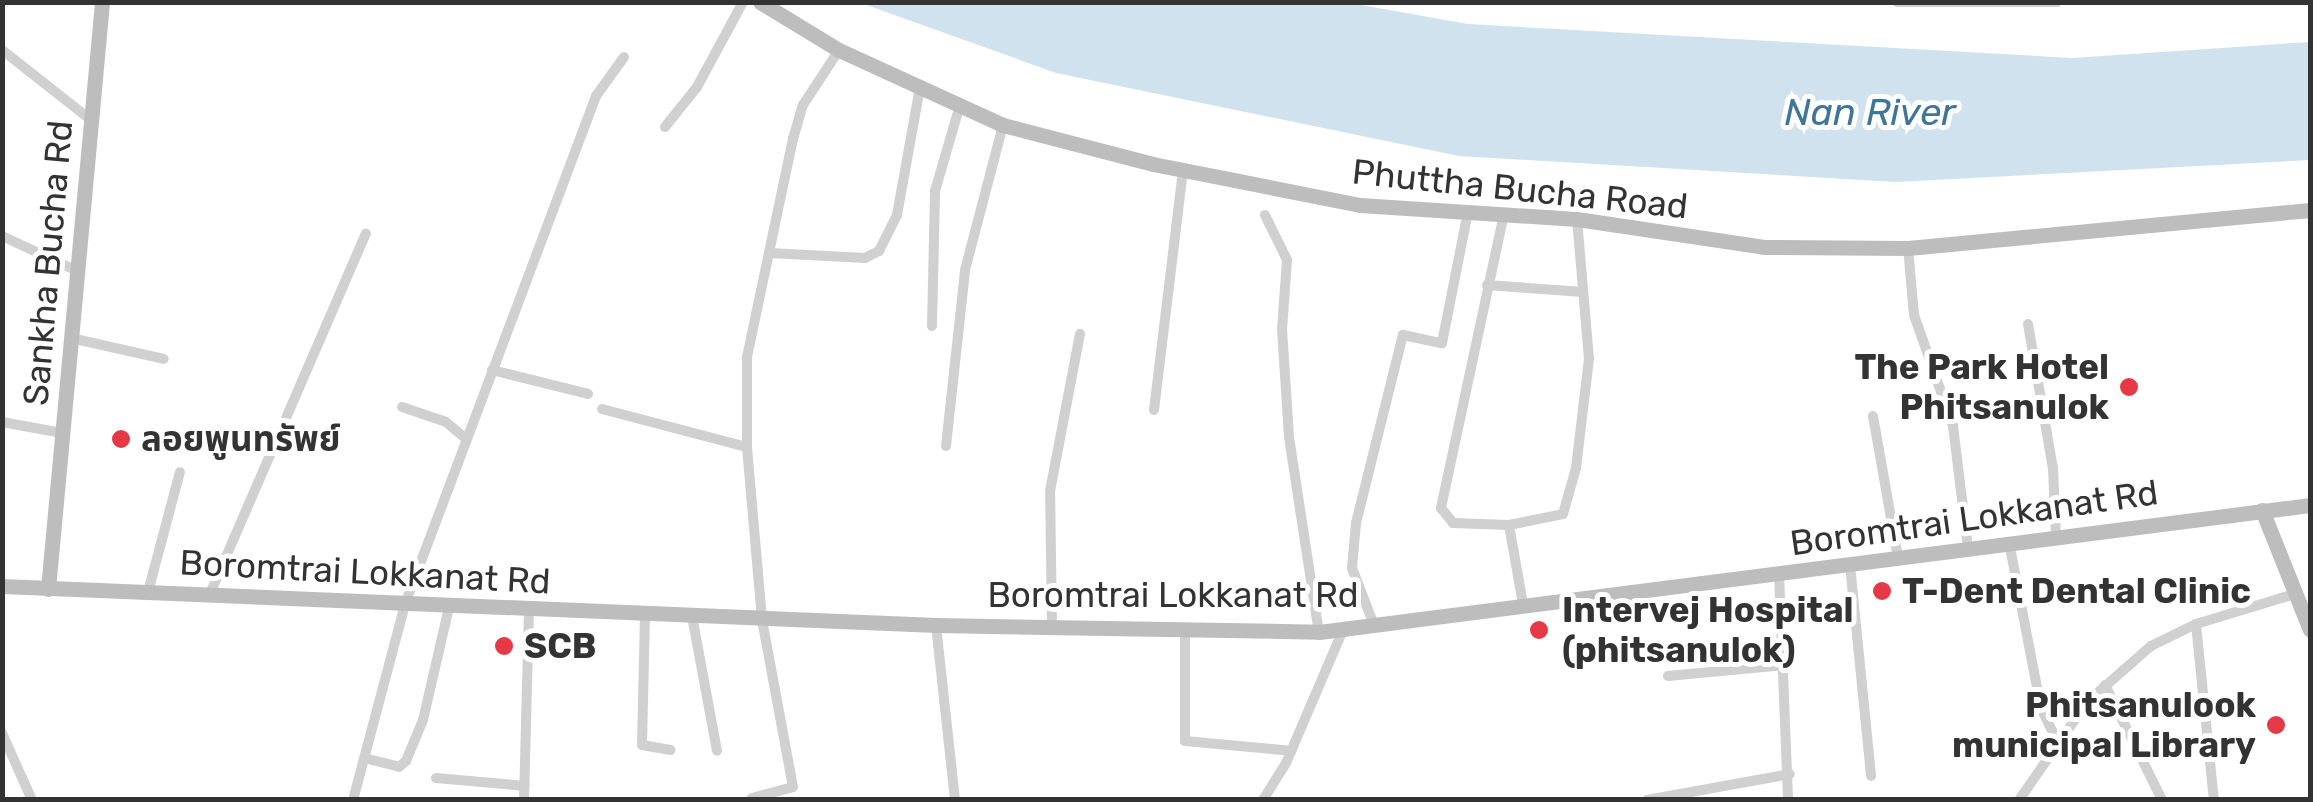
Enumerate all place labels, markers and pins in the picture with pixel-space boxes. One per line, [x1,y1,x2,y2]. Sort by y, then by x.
place label: The Park Hotel Phitsanulok [1854,346,2109,428]
marker: The Park Hotel Phitsanulok [2118,376,2140,398]
place label: ลอยพูนทรัพย์ [141,418,340,460]
marker: ลอยพูนทรัพย์ [110,428,132,450]
place label: T-Dent Dental Clinic [1902,570,2251,612]
marker: T-Dent Dental Clinic [1871,580,1893,602]
place label: Intervej Hospital (phitsanulok) [1562,589,1854,671]
marker: Intervej Hospital (phitsanulok) [1526,617,1552,643]
place label: SCB [524,625,596,667]
marker: SCB [493,635,515,657]
place label: Phitsanulook municipal Library [1952,684,2256,766]
marker: Phitsanulook municipal Library [2265,714,2287,736]

